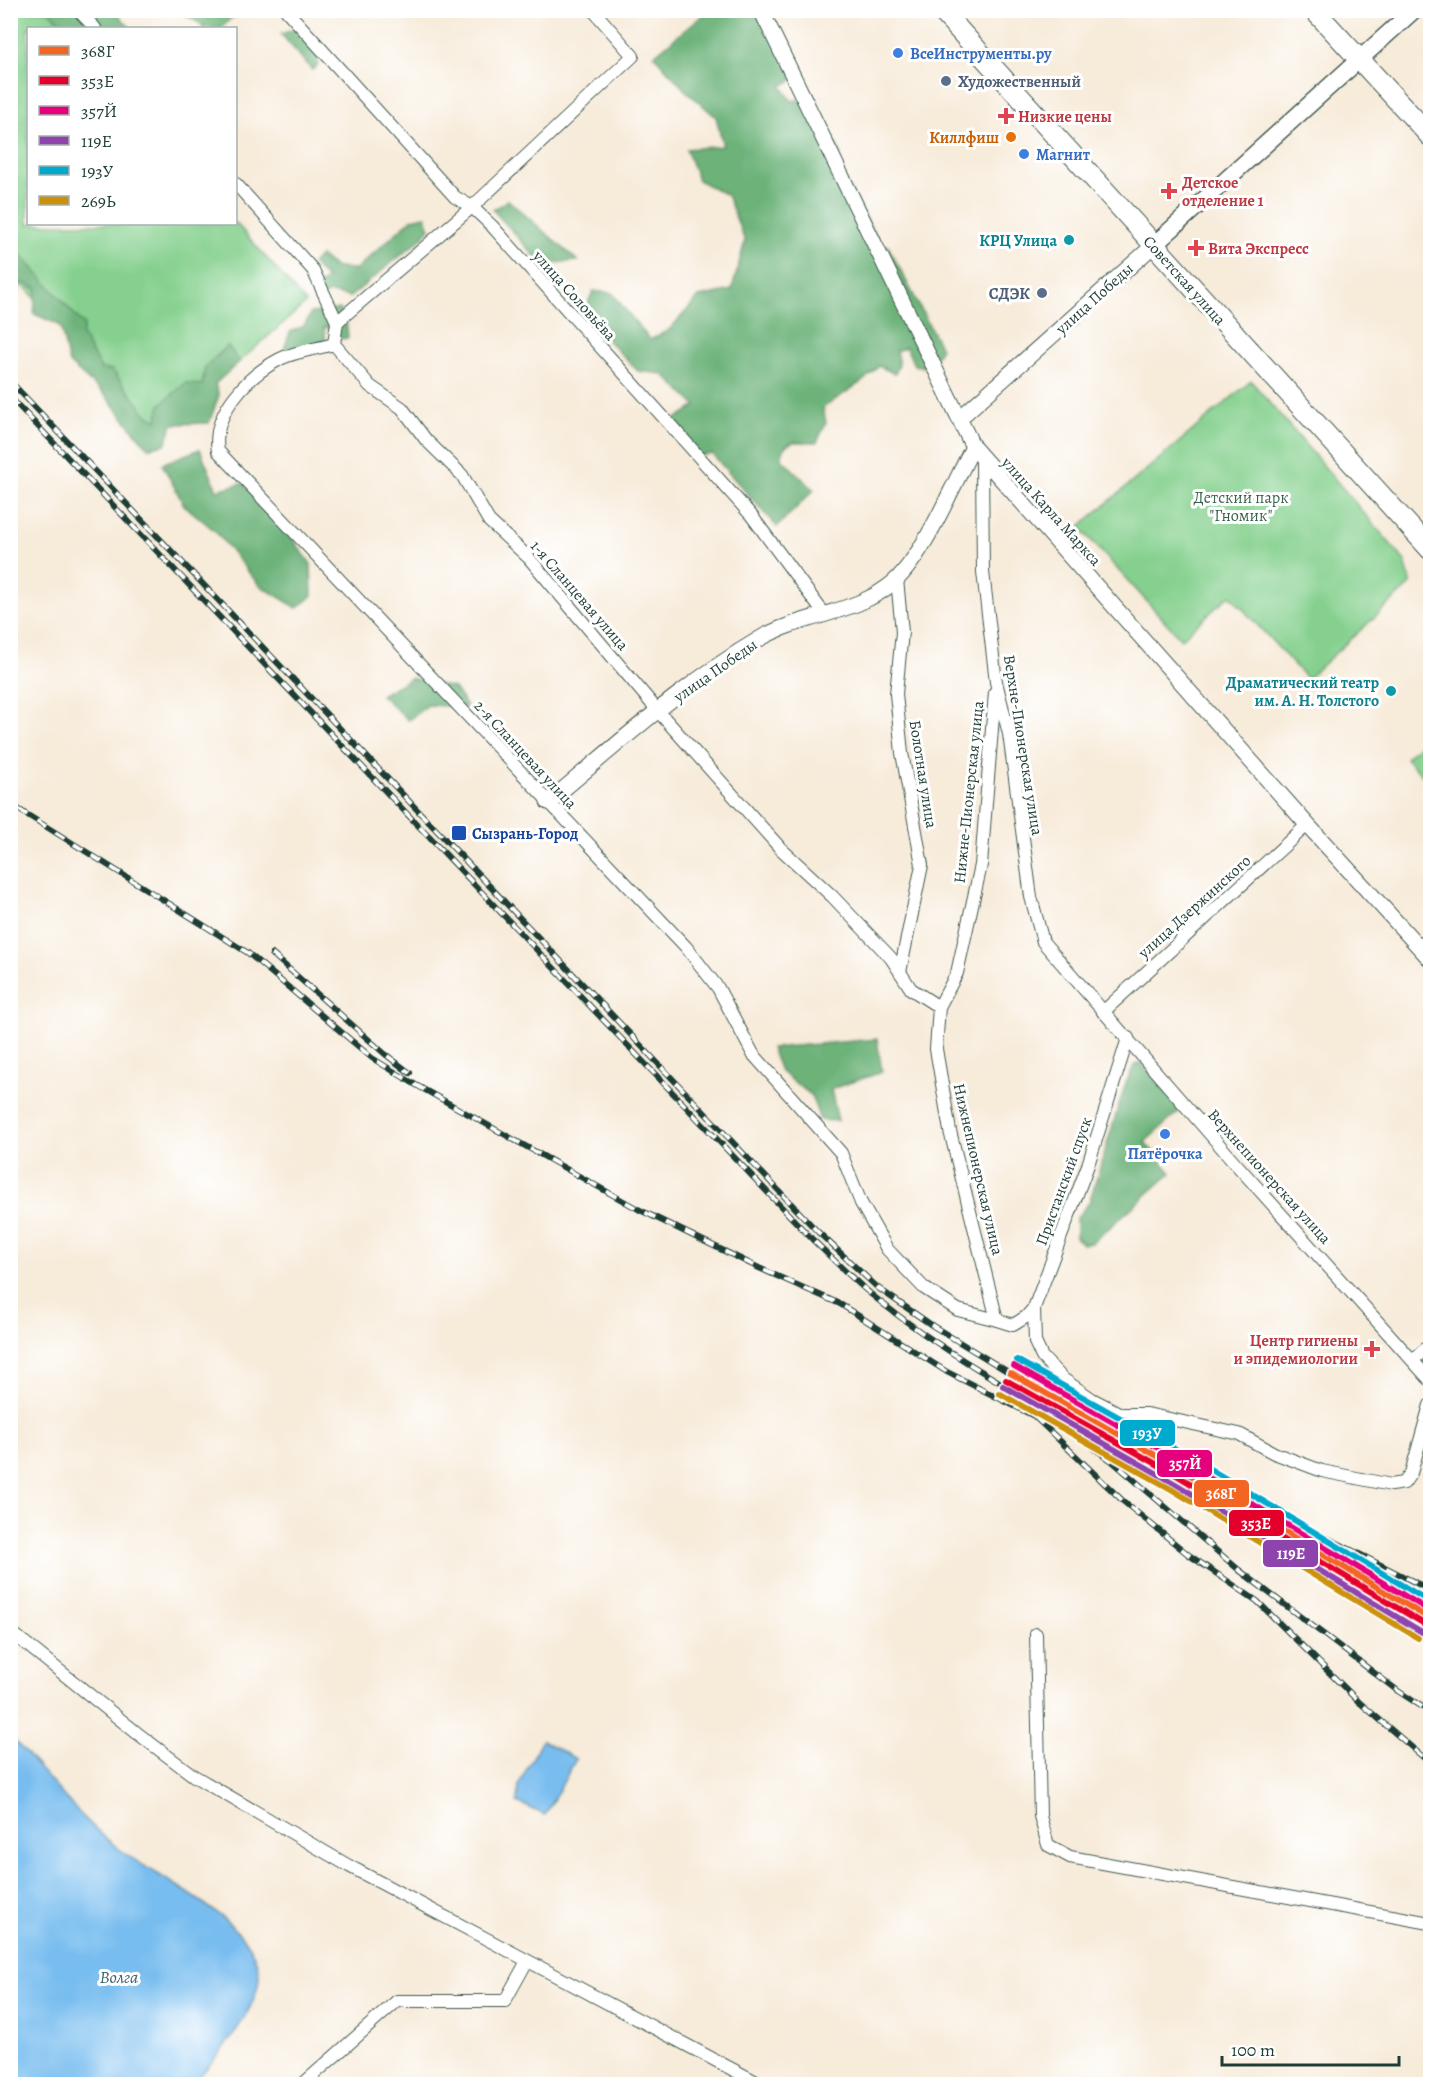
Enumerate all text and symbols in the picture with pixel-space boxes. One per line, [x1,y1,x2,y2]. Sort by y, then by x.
legend [27,27,237,225]
text: 368Г [81,39,115,63]
place label: ВсеИнструменты.ру [910,43,1052,65]
marker: ВсеИнструменты.ру [891,46,905,60]
text: 353Е [81,69,114,93]
place label: Художественный [958,71,1081,93]
marker: Художественный [939,74,953,88]
text: 357Й [81,99,117,123]
place label: Низкие цены [1018,106,1112,128]
marker: Низкие цены [999,109,1013,123]
place label: Киллфиш [929,127,999,149]
text: 119Е [81,129,112,153]
marker: Киллфиш [1004,130,1018,144]
place label: Магнит [1036,144,1091,166]
marker: Магнит [1017,147,1031,161]
text: 193У [81,159,114,183]
place label: Детское отделение 1 [1182,172,1264,212]
marker: Детское отделение 1 [1160,182,1178,200]
text: 269Ь [81,189,116,213]
place label: КРЦ Улица [979,230,1057,252]
street label: Советская улица [1138,231,1231,331]
marker: КРЦ Улица [1062,233,1076,247]
place label: Вита Экспресс [1208,238,1309,260]
marker: Вита Экспресс [1189,241,1203,255]
street label: улица Соловьёва [527,245,621,346]
street label: улица Победы [1050,258,1138,340]
place label: СДЭК [989,283,1030,305]
marker: СДЭК [1035,286,1049,300]
street label: улица Карла Маркса [996,452,1107,571]
park label: Детский парк "Гномик" [1194,487,1288,527]
street label: 1-я Сланцевая улица [525,536,634,656]
street label: улица Победы [669,634,762,708]
street label: Верхне-Пионерская улица [998,653,1048,838]
place label: Драматический театр им. А. Н. Толстого [1226,672,1379,712]
marker: Драматический театр им. А. Н. Толстого [1384,684,1398,698]
street label: 2-я Сланцевая улица [469,695,582,815]
street label: Нижне-Пионерская улица [948,699,990,884]
street label: Болотная улица [904,718,943,830]
place label: Сызрань-Город [472,823,578,845]
marker: Сызрань-Город [450,824,468,842]
street label: улица Дзержинского [1133,850,1256,964]
street label: Нижнепионерская улица [948,1081,1009,1258]
street label: Верхнепионерская улица [1203,1104,1336,1249]
street label: Пристанский спуск [1030,1114,1097,1249]
marker: Пятёрочка [1158,1127,1172,1141]
place label: Пятёрочка [1127,1143,1203,1165]
place label: Центр гигиены и эпидемиологии [1233,1330,1358,1370]
marker: Центр гигиены и эпидемиологии [1363,1340,1381,1358]
line badge: 193У [1119,1419,1176,1447]
text: 193У [1132,1423,1162,1445]
line badge: 357Й [1156,1449,1213,1478]
text: 357Й [1169,1453,1201,1475]
line badge: 368Г [1193,1479,1250,1508]
text: 368Г [1206,1483,1237,1505]
line badge: 353Е [1228,1509,1285,1537]
text: 353Е [1241,1513,1271,1535]
line badge: 119Е [1262,1539,1319,1568]
text: 119Е [1277,1543,1305,1565]
water label: Волга [100,1965,138,1989]
scale bar [1222,2029,1399,2067]
text: 100 m [1231,2038,1275,2062]

